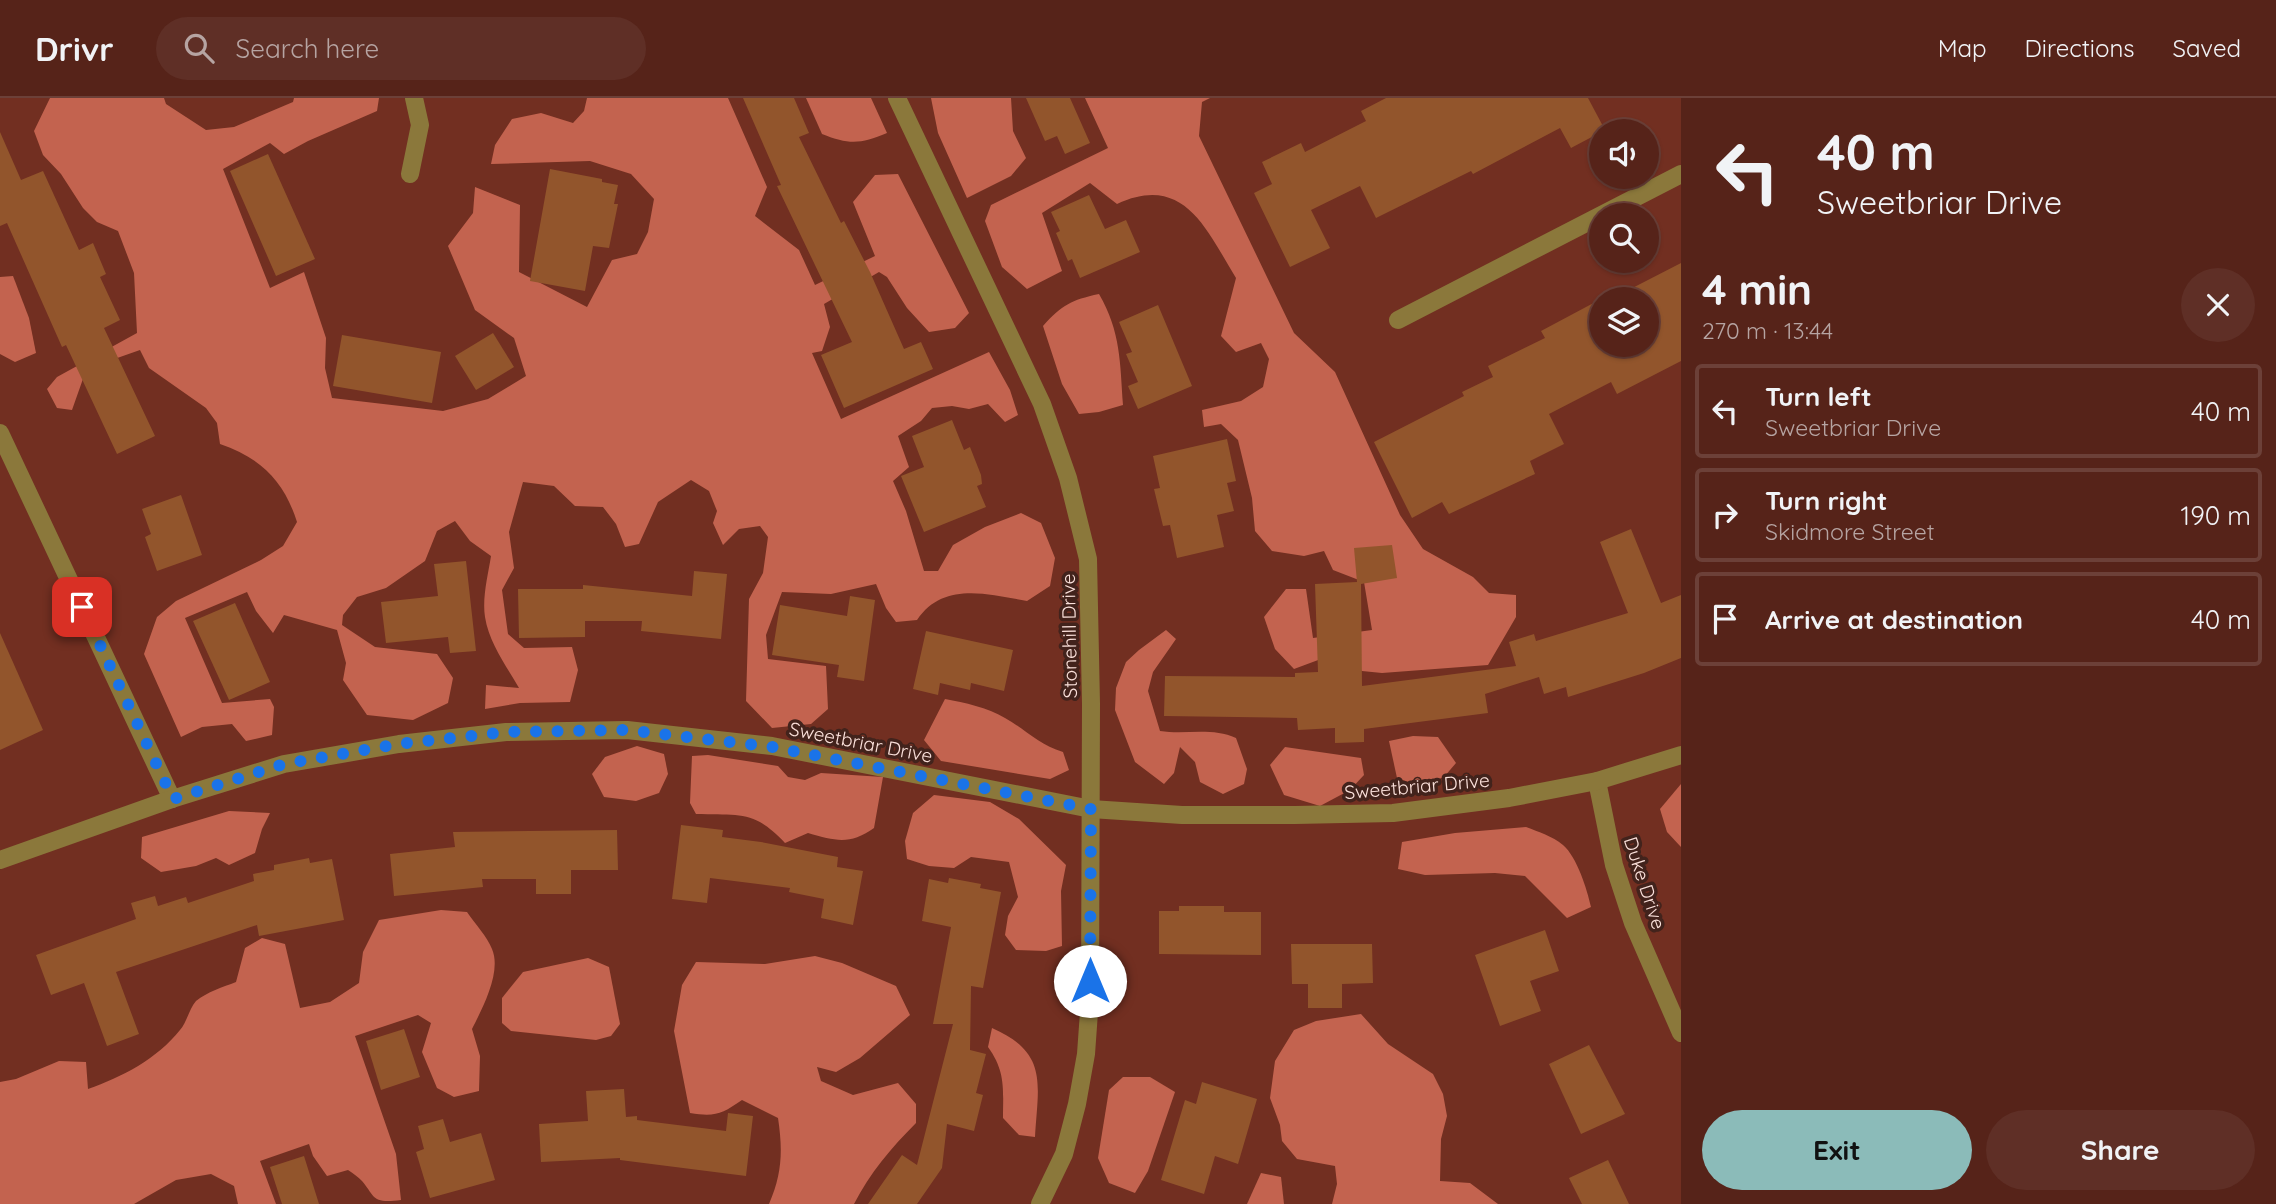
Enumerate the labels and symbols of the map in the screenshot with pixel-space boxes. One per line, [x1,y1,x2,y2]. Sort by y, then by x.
street label: Stonehill Drive [1056,573,1082,699]
pin [52,577,112,637]
street label: Sweetbriar Drive [787,716,935,768]
street label: Sweetbriar Drive [1343,768,1491,804]
street label: Duke Drive [1619,834,1671,932]
position arrow [1053,944,1127,1018]

